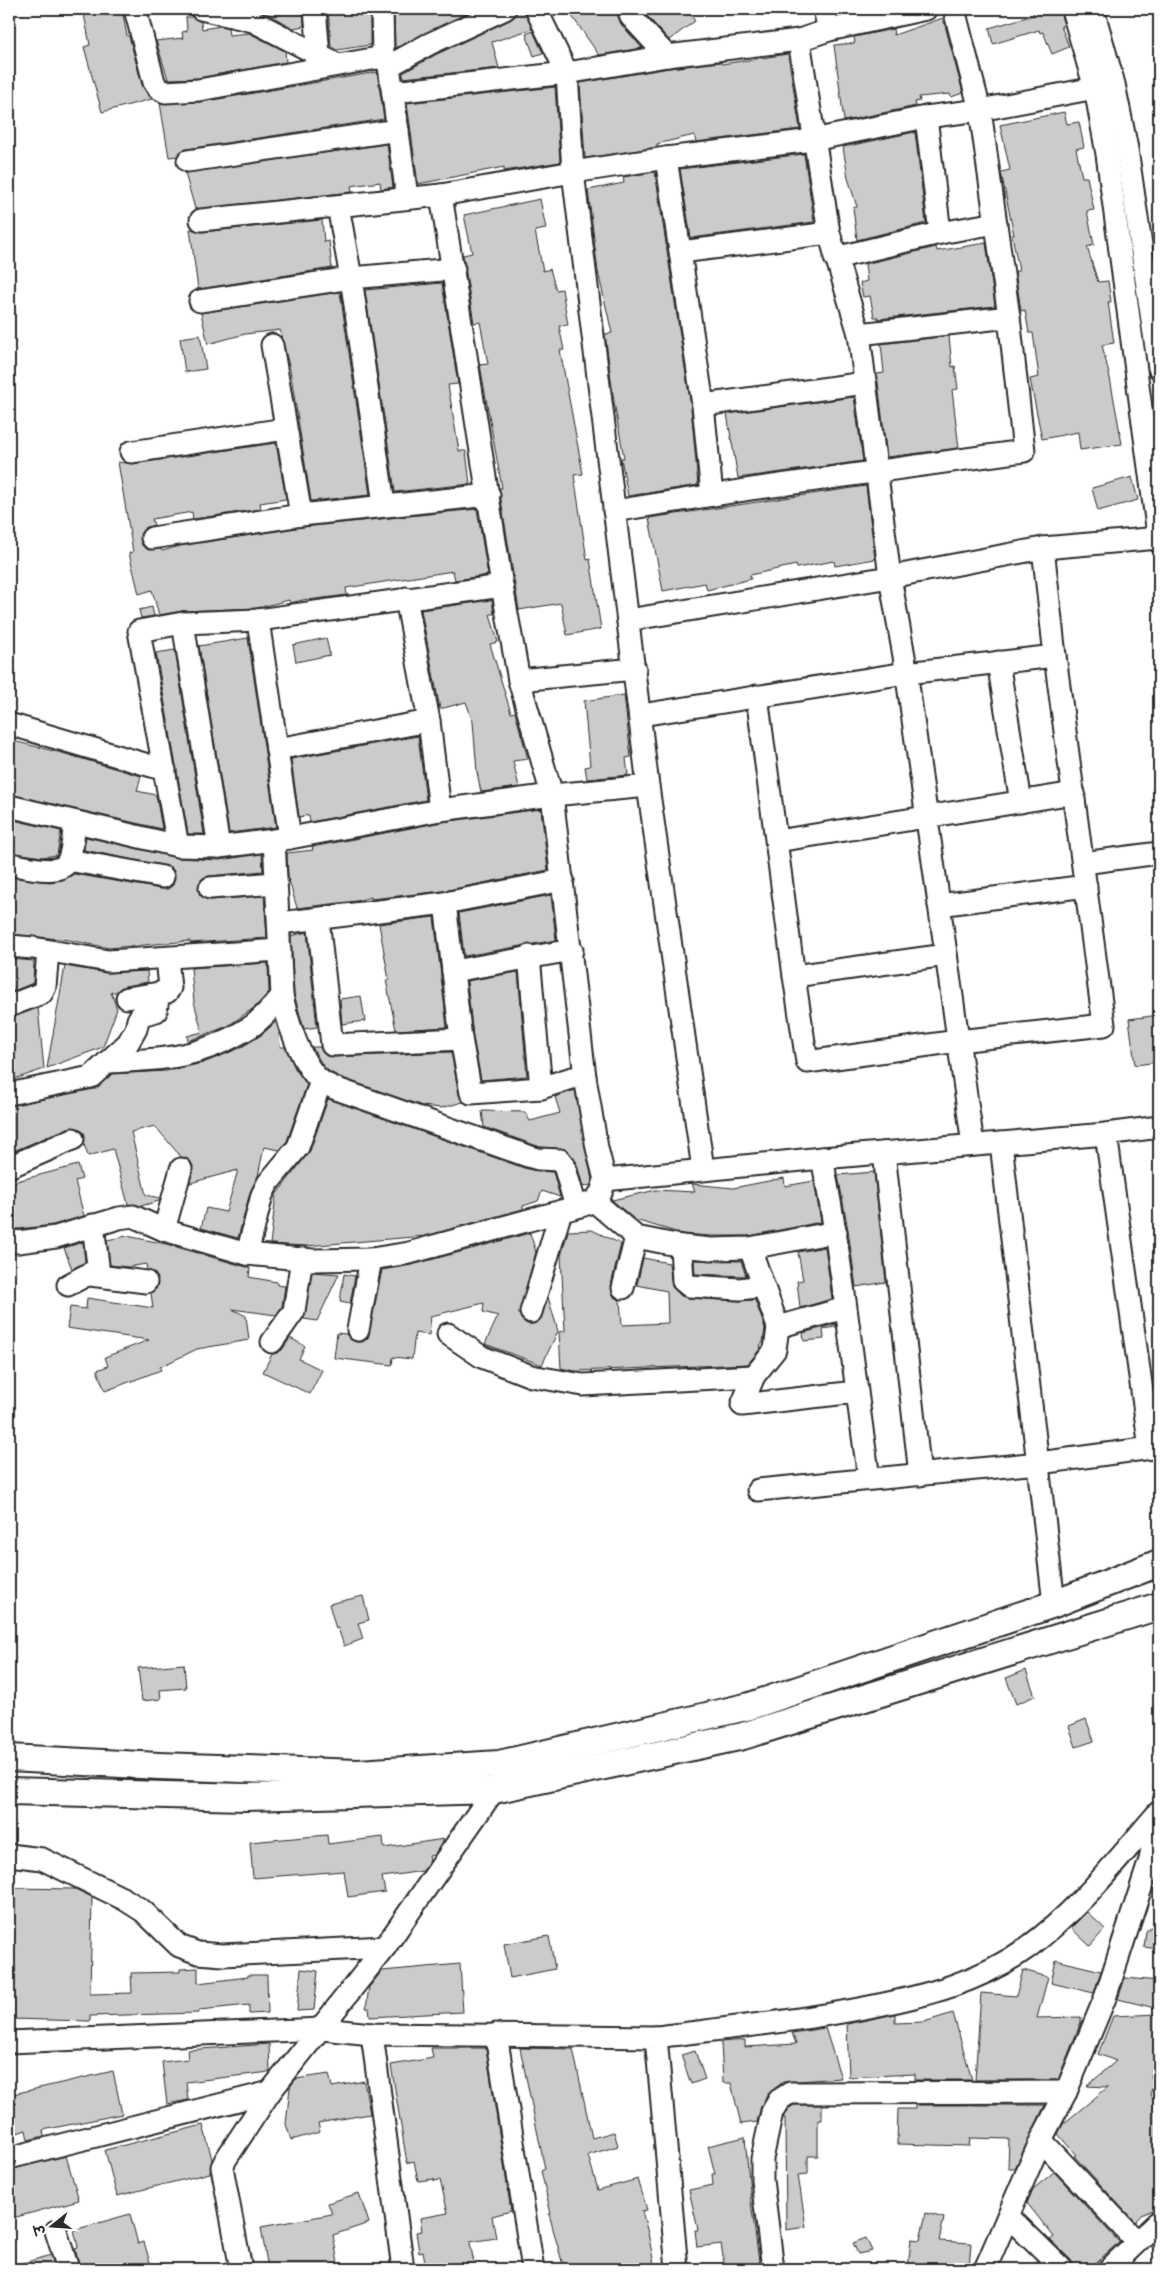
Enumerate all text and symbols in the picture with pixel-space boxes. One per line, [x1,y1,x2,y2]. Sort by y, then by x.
north arrow [28,2200,78,2250]
text: उ [27,2221,51,2239]

